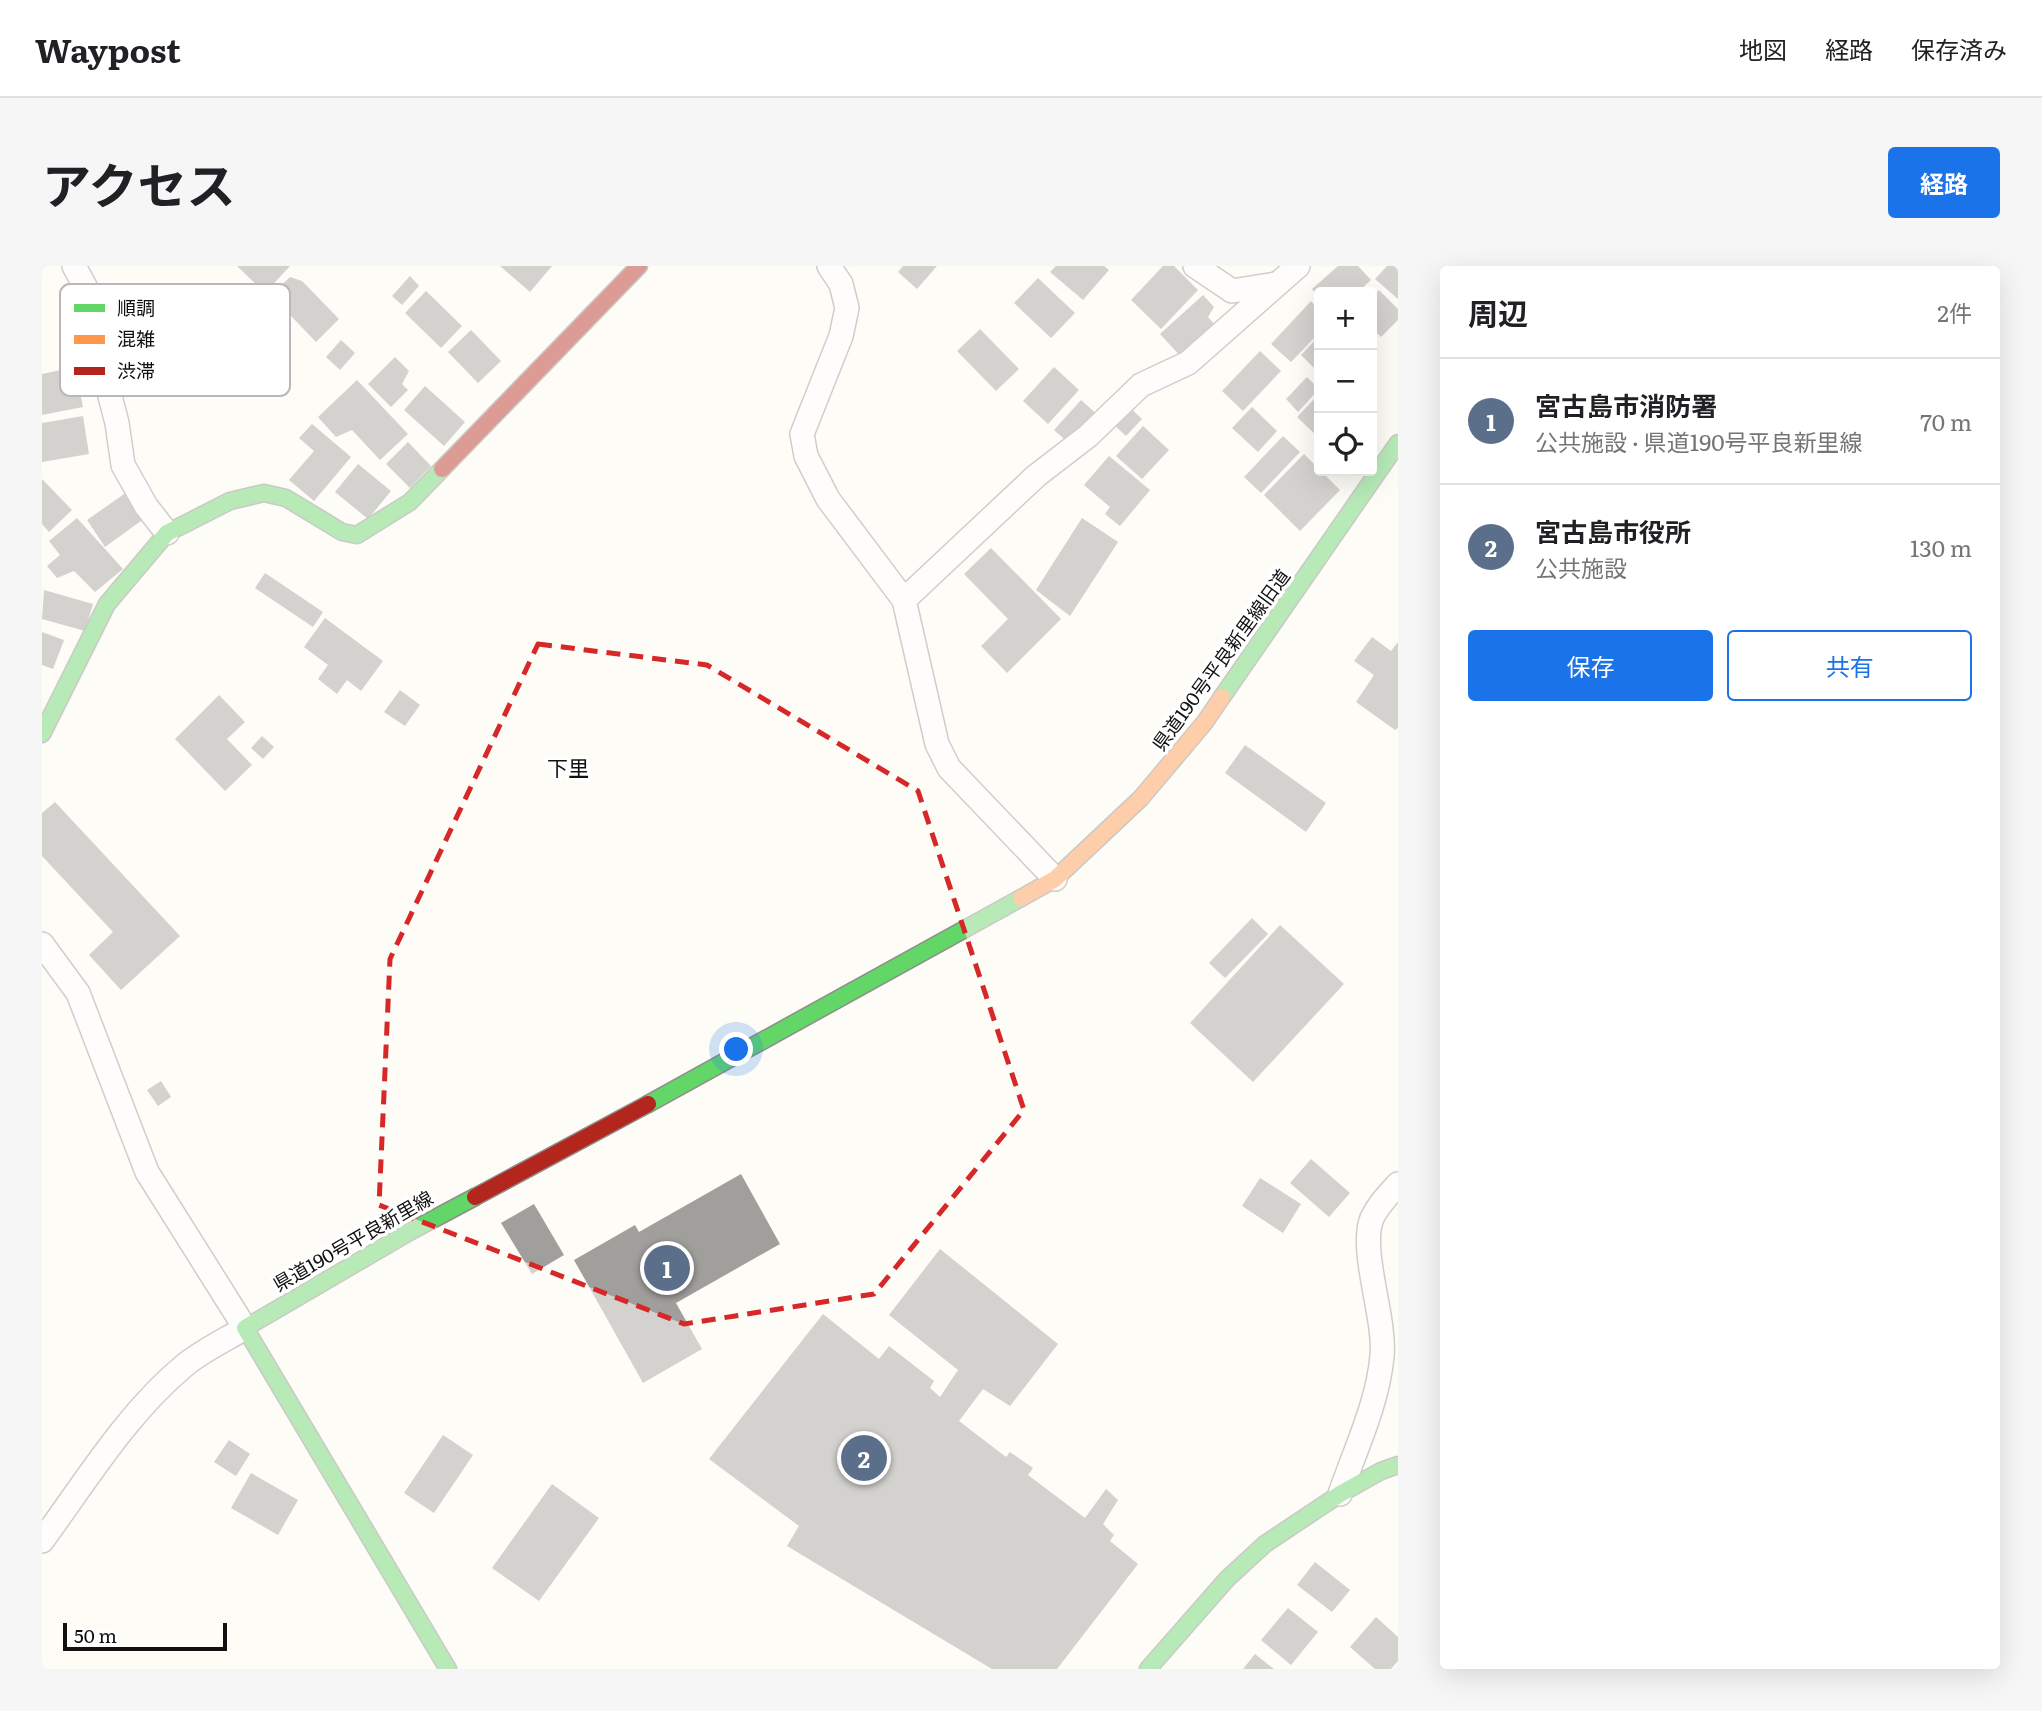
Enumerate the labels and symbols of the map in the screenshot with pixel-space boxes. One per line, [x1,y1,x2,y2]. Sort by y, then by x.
legend [60,284,290,396]
text: 順調 [117,293,155,321]
text: 混雑 [117,324,155,352]
text: 渋滞 [117,356,155,384]
street label: 県道190号平良新里線旧道 [1145,563,1296,756]
district label: 下里 [547,751,589,782]
your location [719,1032,753,1066]
street label: 県道190号平良新里線 [267,1183,438,1297]
pin: 1 [644,1242,690,1294]
pin: 2 [841,1432,887,1484]
scale bar [63,1620,228,1652]

